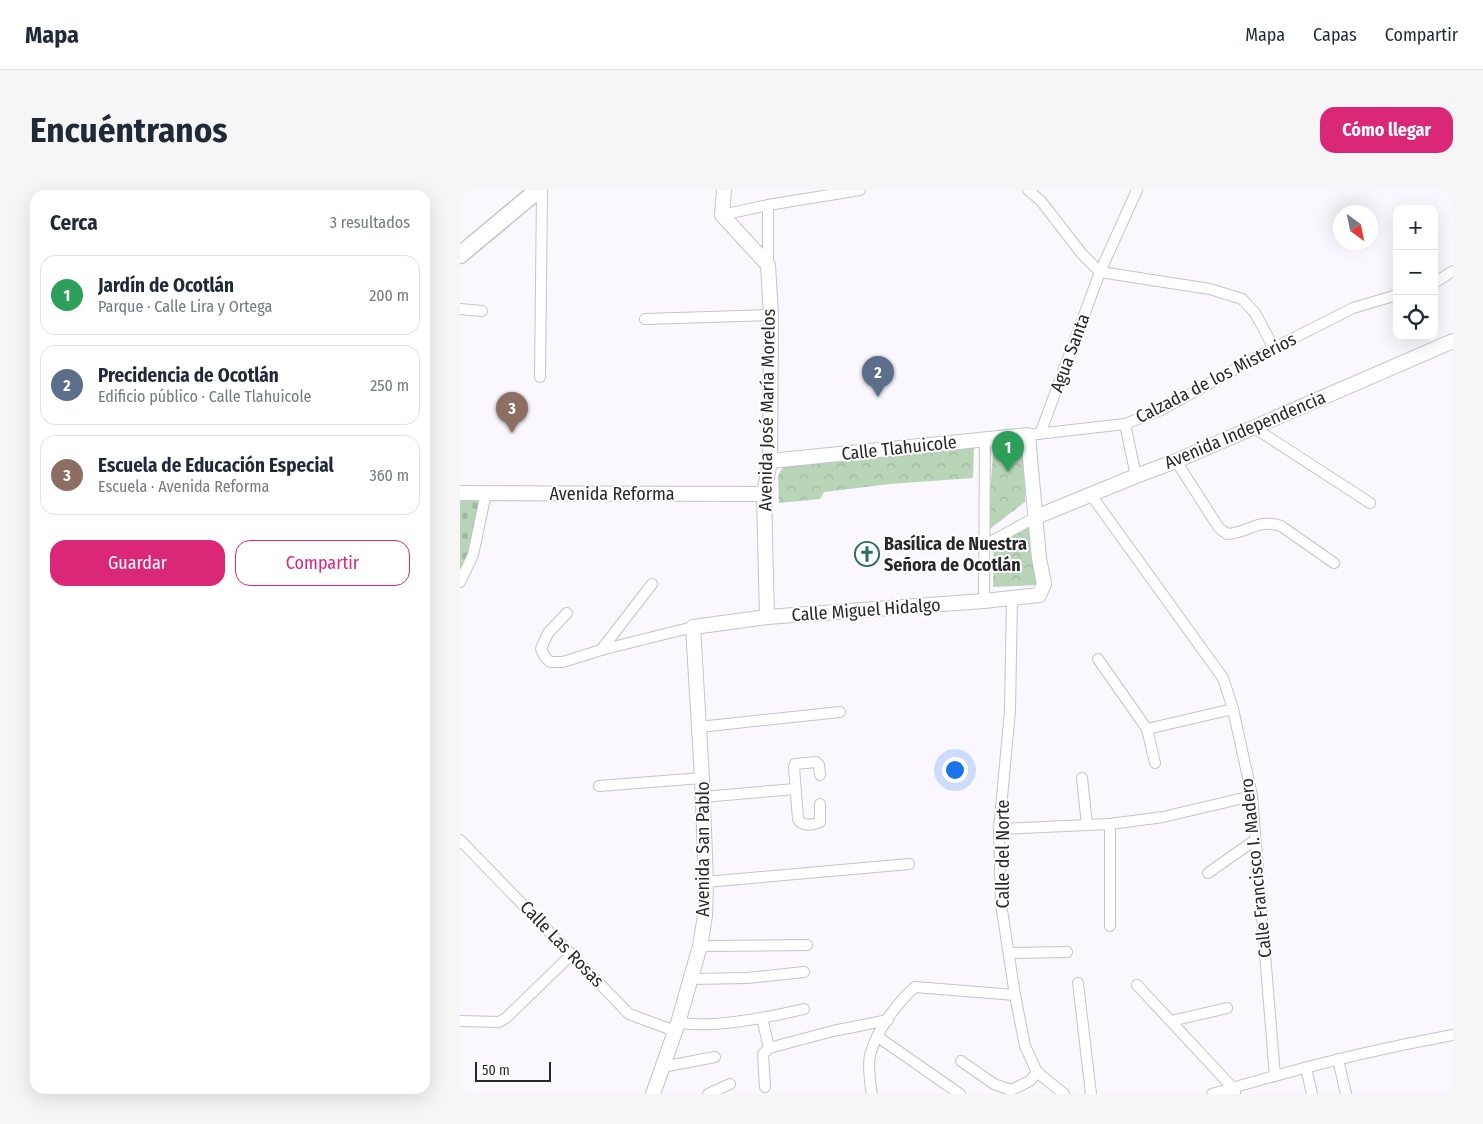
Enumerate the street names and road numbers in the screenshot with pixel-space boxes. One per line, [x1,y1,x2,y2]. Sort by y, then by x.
street label: Avenida José María Morelos [754,308,780,511]
street label: Agua Santa [1046,311,1094,395]
street label: Calzada de los Misterios [1132,328,1300,428]
street label: Avenida Independencia [1161,386,1329,474]
street label: Calle Tlahuicole [840,431,958,465]
street label: Avenida Reforma [549,483,675,505]
street label: Calle Miguel Hidalgo [791,594,941,626]
street label: Calle Francisco I. Madero [1236,777,1276,959]
street label: Avenida San Pablo [692,781,714,917]
street label: Calle del Norte [992,799,1014,908]
street label: Calle Las Rosas [515,896,609,992]

